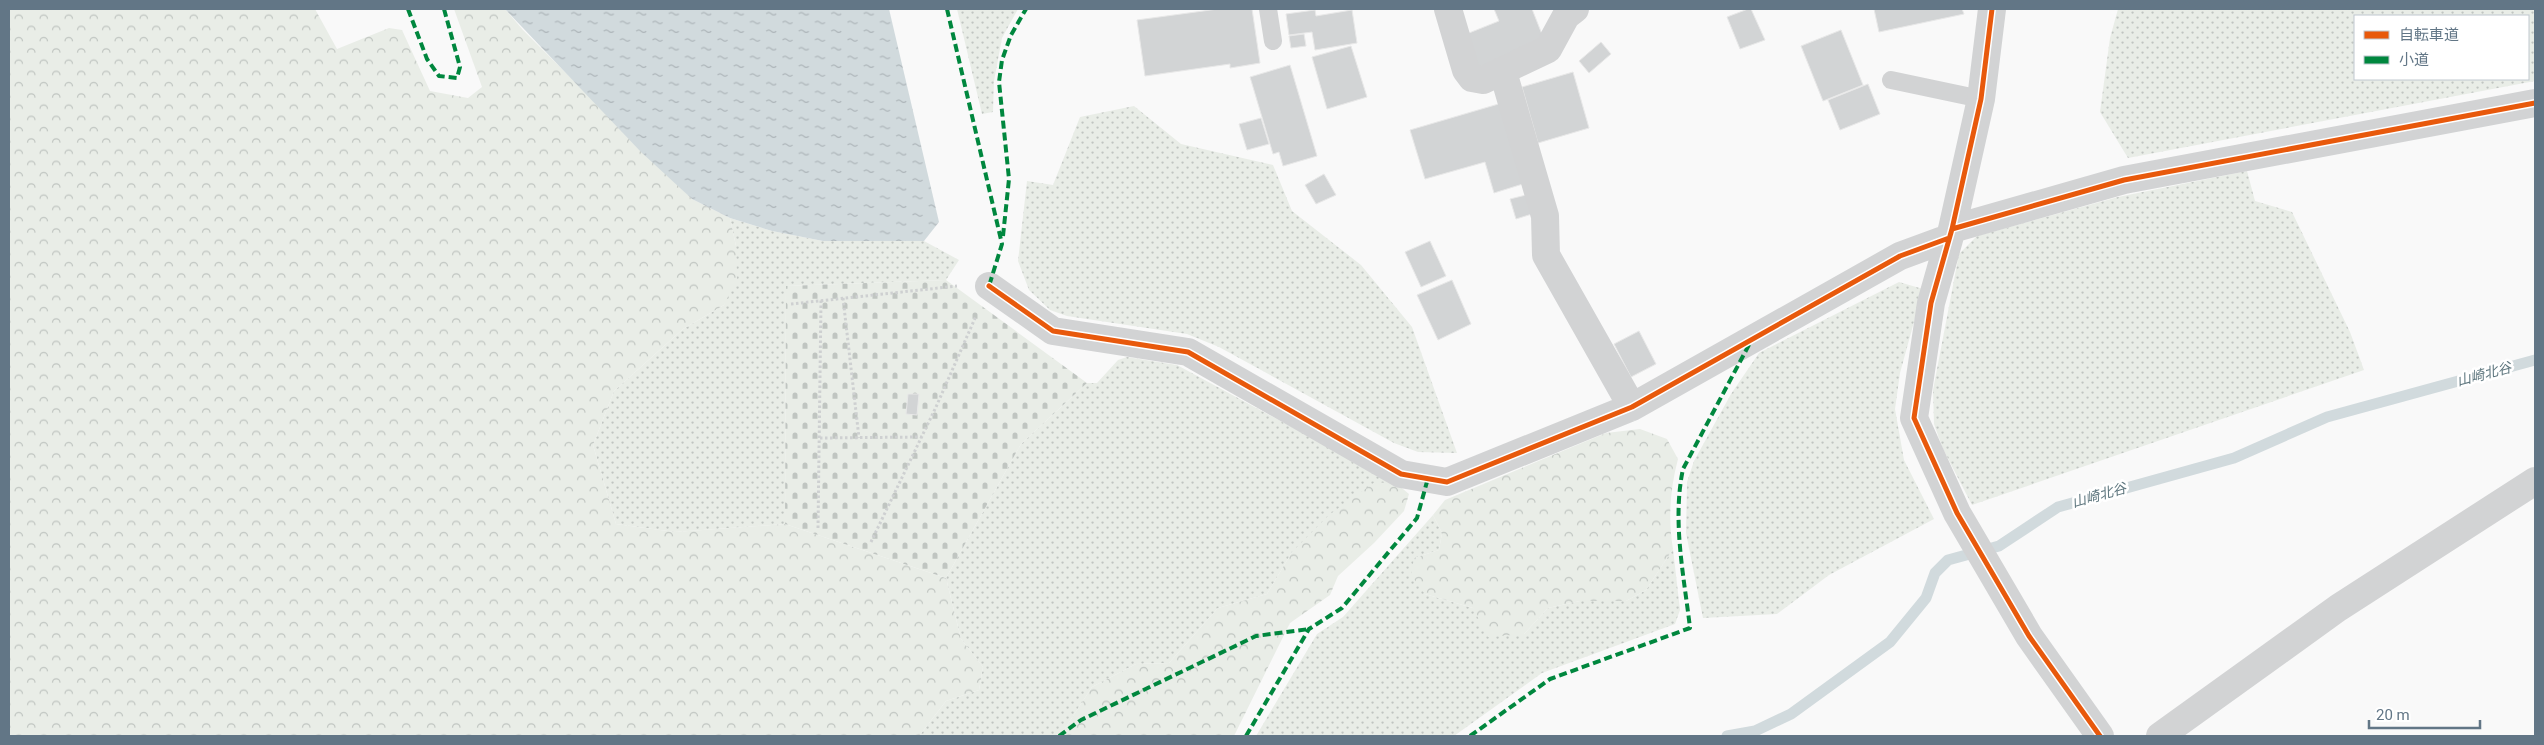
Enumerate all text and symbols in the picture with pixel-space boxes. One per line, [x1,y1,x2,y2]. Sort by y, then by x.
legend [2354,15,2529,80]
text: 自転車道 [2399,26,2459,44]
text: 小道 [2399,51,2429,69]
water label: 山崎北谷 [2455,359,2514,389]
water label: 山崎北谷 [2070,479,2129,510]
scale bar [2369,698,2480,730]
text: 20 m [2376,706,2410,724]

